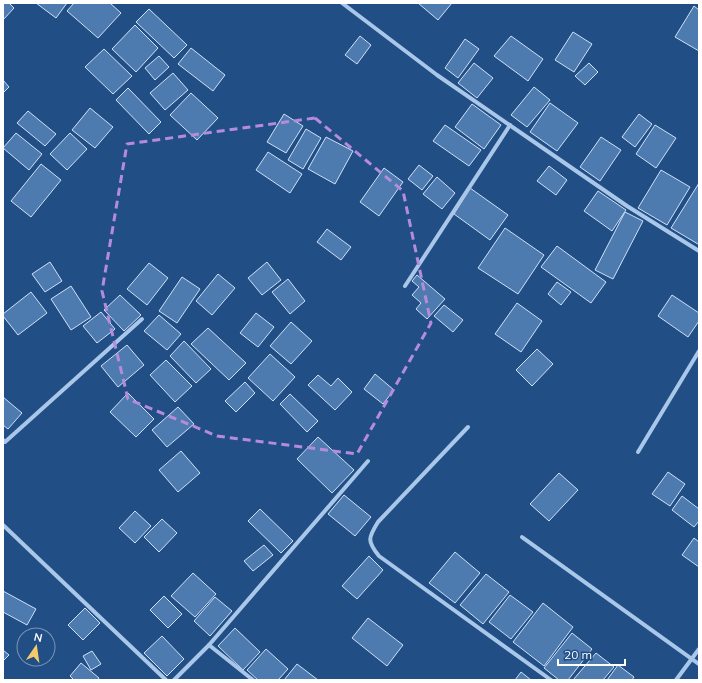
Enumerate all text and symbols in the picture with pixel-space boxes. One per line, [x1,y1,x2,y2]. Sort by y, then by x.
north arrow [16,627,56,667]
text: N [33,630,44,645]
scale bar [558,641,625,667]
text: 20 m [564,647,592,662]

